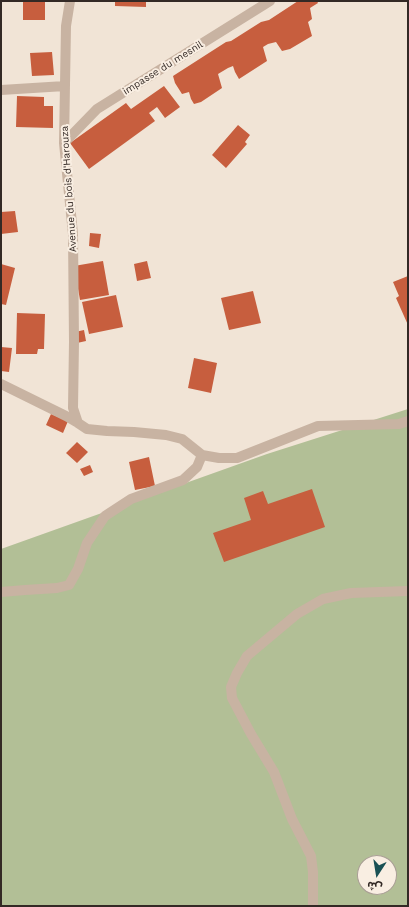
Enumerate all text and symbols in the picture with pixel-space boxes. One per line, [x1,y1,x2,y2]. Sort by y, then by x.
street label: impasse du mesnil [121,38,205,98]
street label: Avenue du bois d'Harouza [59,125,79,253]
north arrow [357,855,397,895]
text: ش [366,878,383,894]

